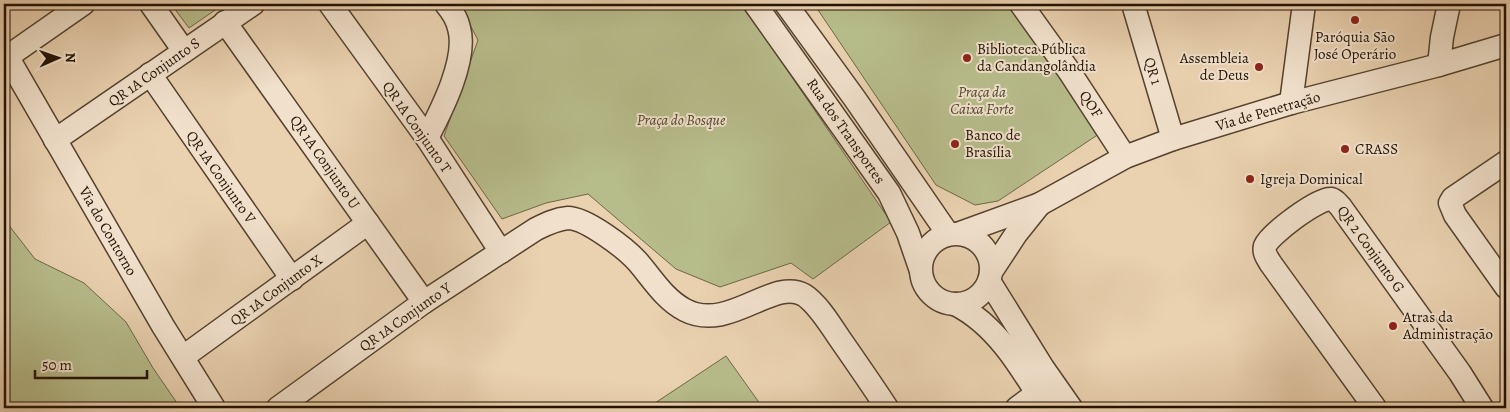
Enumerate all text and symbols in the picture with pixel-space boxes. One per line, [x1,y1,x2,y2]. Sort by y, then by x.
marker: Paróquia São José Operário [1349,14,1361,26]
place label: Paróquia São José Operário [1314,27,1396,64]
north arrow [32,32,82,82]
street label: QR 1A Conjunto S [104,33,204,111]
place label: Biblioteca Pública da Candangolândia [977,39,1096,76]
place label: Assembleia de Deus [1179,48,1249,85]
text: N [61,52,80,63]
marker: Biblioteca Pública da Candangolândia [961,52,973,64]
street label: QR 1 [1139,55,1167,87]
marker: Assembleia de Deus [1253,61,1265,73]
street label: Rua dos Transportes [802,74,890,188]
street label: QR 1A Conjunto T [378,77,457,178]
park label: Praça da Caixa Forte [950,82,1014,119]
street label: QOF [1075,87,1107,122]
street label: Via de Penetração [1212,87,1323,136]
park label: Praça do Bosque [637,110,726,130]
street label: QR 1A Conjunto U [285,111,365,213]
place label: Banco de Brasília [965,125,1021,162]
street label: QR 1A Conjunto V [182,127,261,228]
marker: Banco de Brasília [949,138,961,150]
place label: CRASS [1355,139,1398,159]
marker: CRASS [1339,143,1351,155]
place label: Igreja Dominical [1260,169,1363,189]
marker: Igreja Dominical [1244,173,1256,185]
street label: Via do Contorno [74,182,142,279]
street label: QR 2 Conjunto G [1333,201,1409,297]
street label: QR 1A Conjunto X [226,250,326,330]
street label: QR 1A Conjunto Y [355,277,456,356]
place label: Atras da Administração [1402,307,1493,344]
marker: Atras da Administração [1387,320,1399,332]
scale bar [35,347,148,379]
text: 50 m [42,355,72,375]

